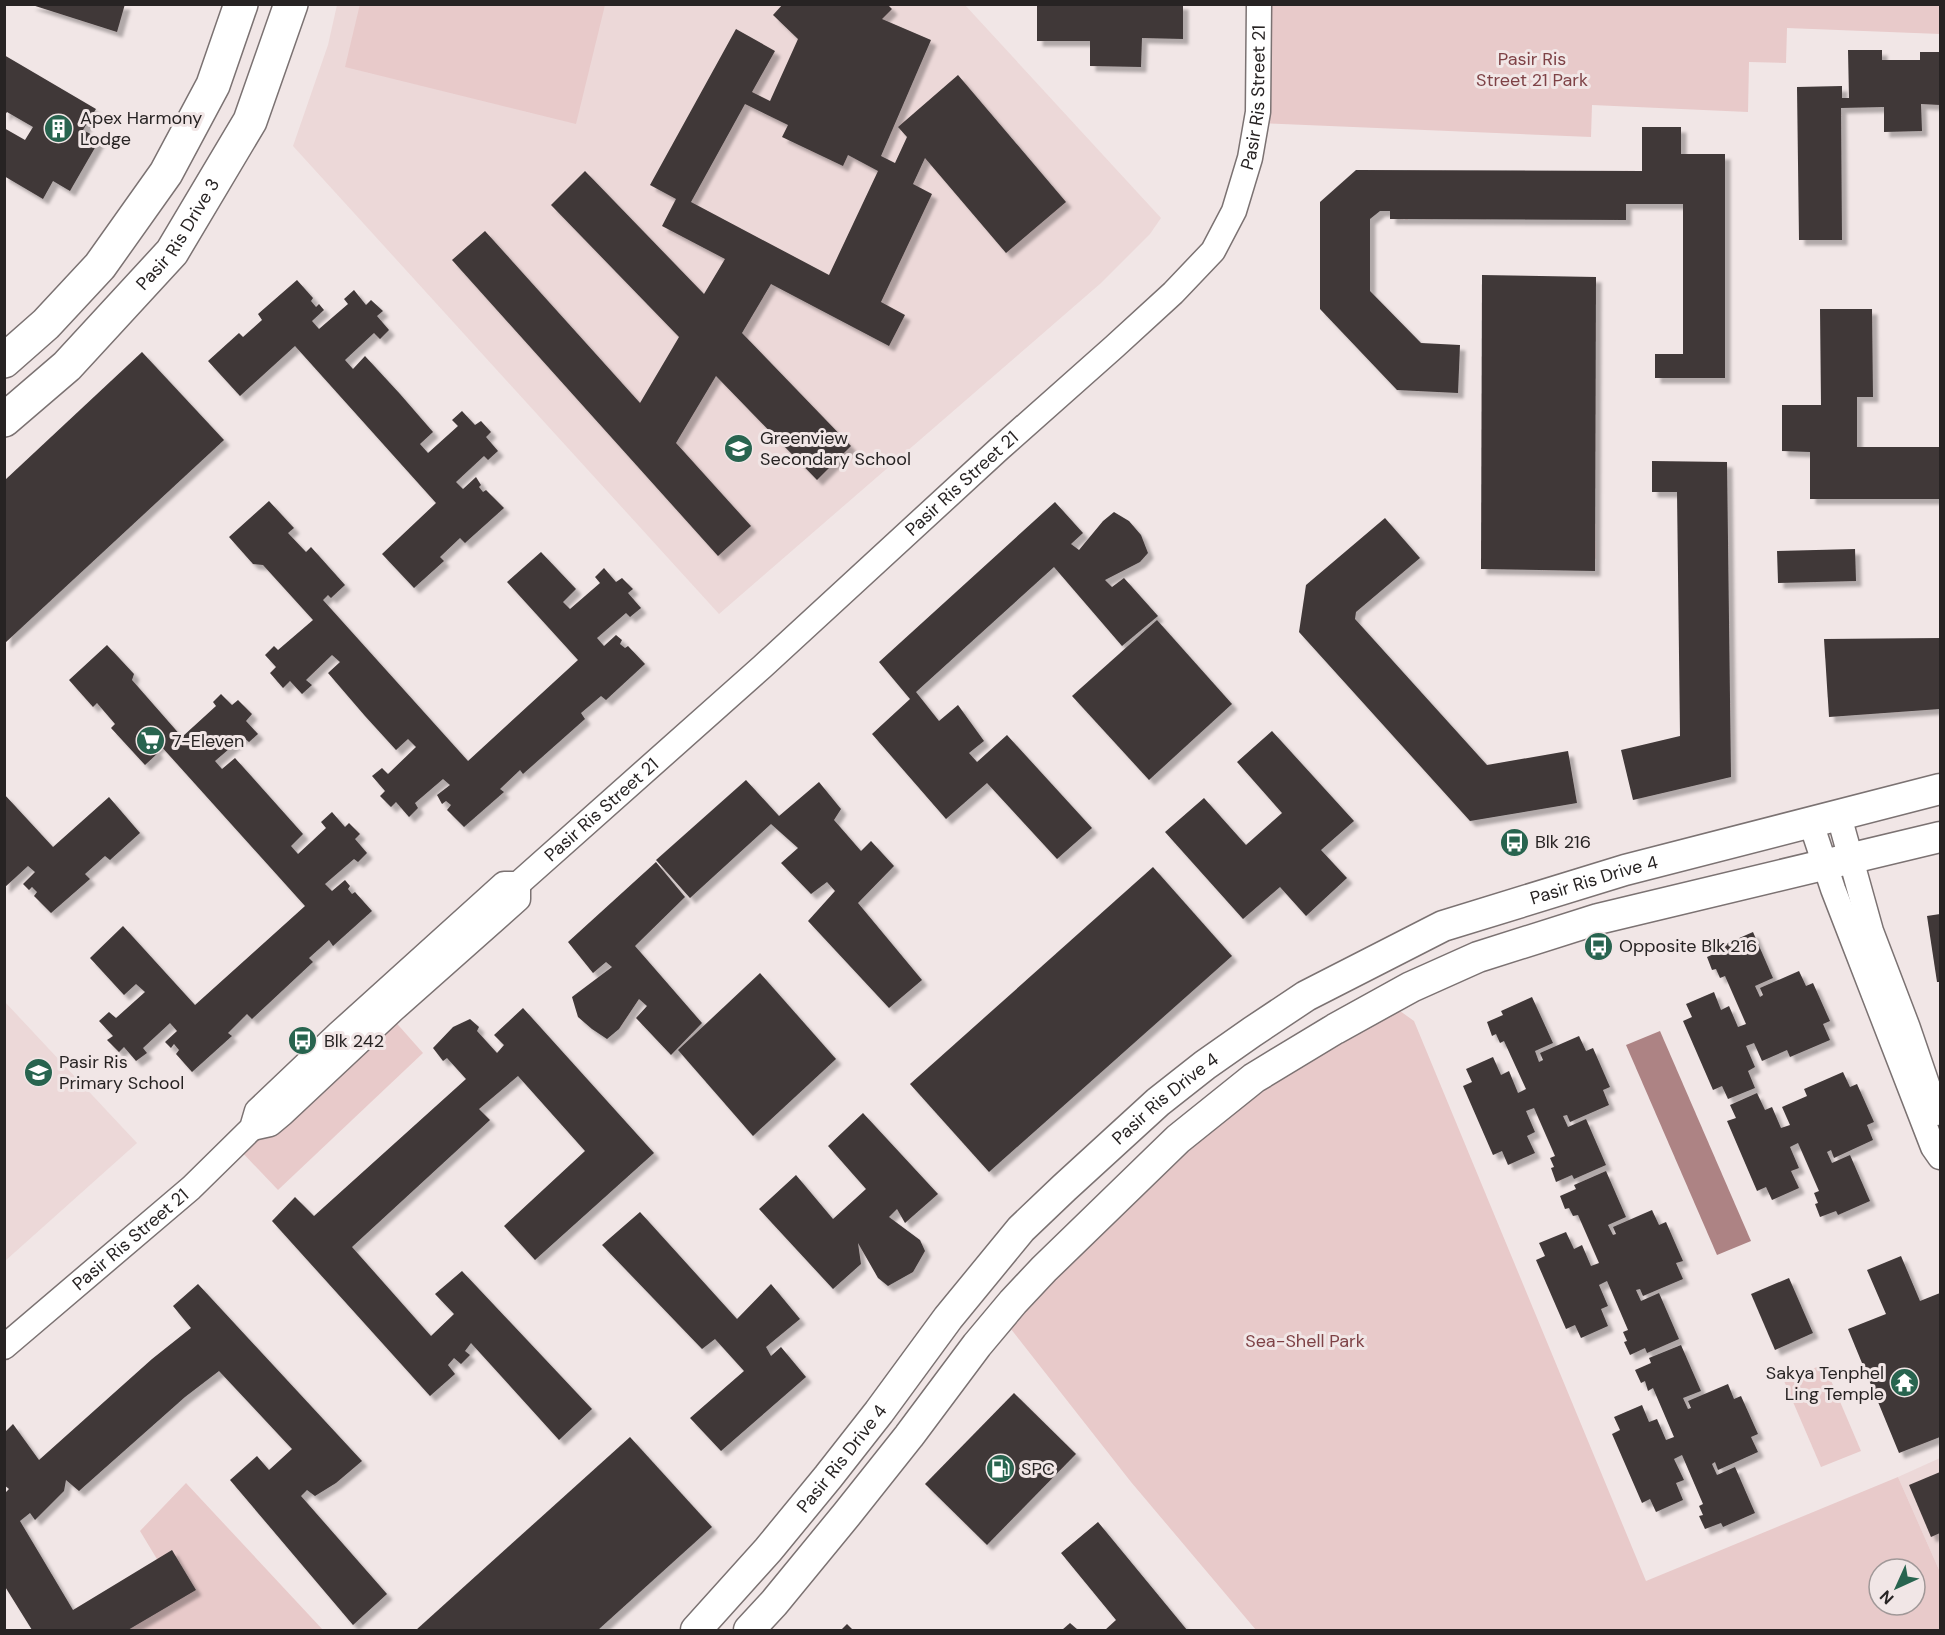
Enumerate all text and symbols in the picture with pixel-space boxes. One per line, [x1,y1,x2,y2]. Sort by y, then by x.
street label: Pasir Ris Street 21 [1235,25,1271,173]
park label: Pasir Ris Street 21 Park [1476,47,1588,92]
place label: Apex Harmony Lodge [80,106,202,151]
building icon: Apex Harmony Lodge [43,112,75,144]
street label: Pasir Ris Drive 3 [131,174,225,295]
street label: Pasir Ris Street 21 [900,425,1023,541]
place label: Greenview Secondary School [760,426,911,471]
school or university icon: Greenview Secondary School [723,432,755,464]
supermarket icon: 7-Eleven [135,725,167,757]
place label: 7-Eleven [172,729,244,753]
street label: Pasir Ris Street 21 [539,752,664,867]
bus stop icon: Blk 216 [1498,826,1530,858]
place label: Blk 216 [1535,830,1591,854]
street label: Pasir Ris Drive 4 [1527,850,1660,910]
bus stop icon: Opposite Blk 216 [1582,930,1614,962]
place label: Opposite Blk 216 [1619,934,1757,958]
bus stop icon: Blk 242 [287,1025,319,1057]
place label: Blk 242 [324,1029,384,1053]
street label: Pasir Ris Drive 4 [1107,1047,1223,1150]
place label: Pasir Ris Primary School [59,1050,184,1095]
school or university icon: Pasir Ris Primary School [22,1056,54,1088]
street label: Pasir Ris Street 21 [67,1183,194,1296]
park label: Sea-Shell Park [1245,1329,1365,1353]
place label: Sakya Tenphel Ling Temple [1766,1361,1884,1406]
temple icon: Sakya Tenphel Ling Temple [1889,1367,1921,1399]
street label: Pasir Ris Drive 4 [791,1400,892,1518]
fuel station icon: SPC [984,1453,1016,1485]
place label: SPC [1021,1457,1055,1481]
north arrow [1867,1557,1927,1617]
text: N [1875,1586,1898,1609]

